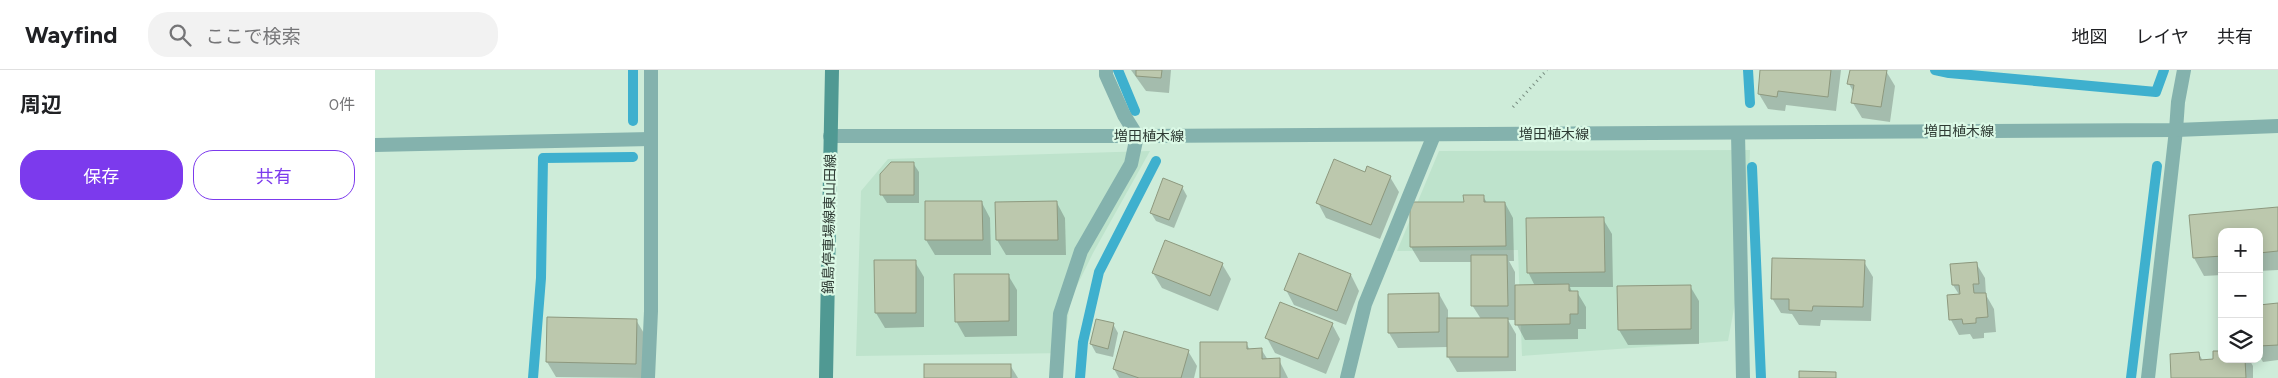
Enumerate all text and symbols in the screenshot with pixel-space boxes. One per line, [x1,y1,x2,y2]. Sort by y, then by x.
search box [148,12,498,57]
text: Wayfind [25,20,118,49]
icon: search [166,21,194,49]
text: ここで検索 [206,25,301,48]
text: 地図 [2072,26,2108,48]
text: レイヤ [2136,26,2189,48]
text: 共有 [2217,26,2253,48]
text: 周辺 [20,92,62,117]
text: 0件 [329,95,355,114]
street label: 増田植木線 [1924,123,1994,140]
street label: 増田植木線 [1519,126,1589,143]
street label: 増田植木線 [1114,128,1184,145]
button: 保存 [20,150,183,200]
button: 共有 [193,150,355,200]
street label: 鍋島停車場線東山田線 [820,154,839,294]
map controls [2218,228,2263,363]
button: + [2218,228,2263,273]
button: − [2218,273,2263,318]
button: layers [2218,318,2263,363]

